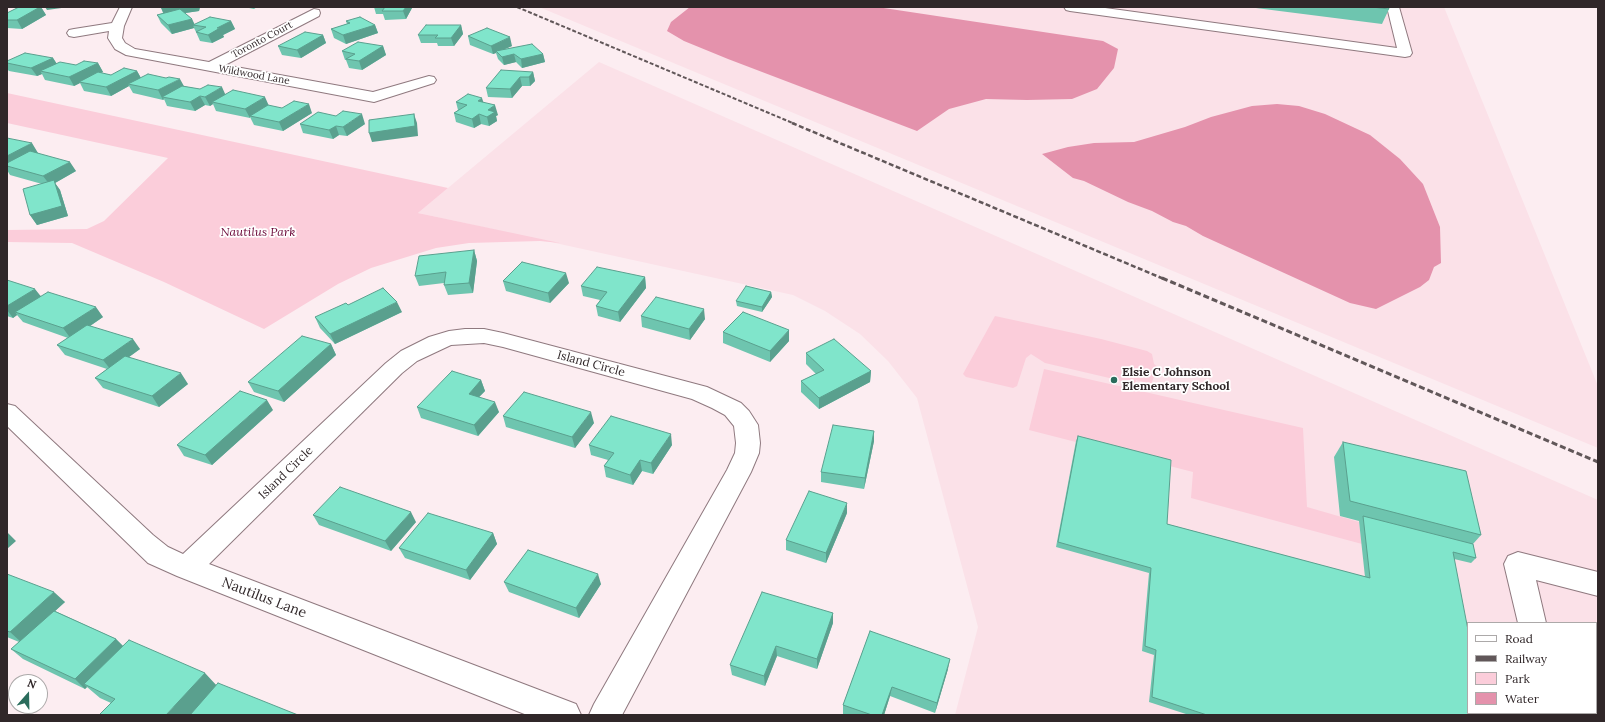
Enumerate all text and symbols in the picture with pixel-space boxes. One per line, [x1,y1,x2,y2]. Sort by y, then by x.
street label: Toronto Court [229,19,295,61]
street label: Wildwood Lane [217,63,291,87]
park label: Nautilus Park [221,226,295,240]
street label: Island Circle [556,348,626,380]
place label: Elsie C Johnson Elementary School [1122,366,1230,394]
marker: Elsie C Johnson Elementary School [1109,375,1119,385]
street label: Island Circle [256,444,316,502]
street label: Nautilus Lane [219,574,309,622]
legend [1467,622,1597,714]
text: Road [1505,631,1533,646]
text: Railway [1505,651,1547,666]
text: Park [1505,671,1530,686]
north arrow [8,674,48,714]
text: N [25,676,38,692]
text: Water [1505,691,1539,706]

